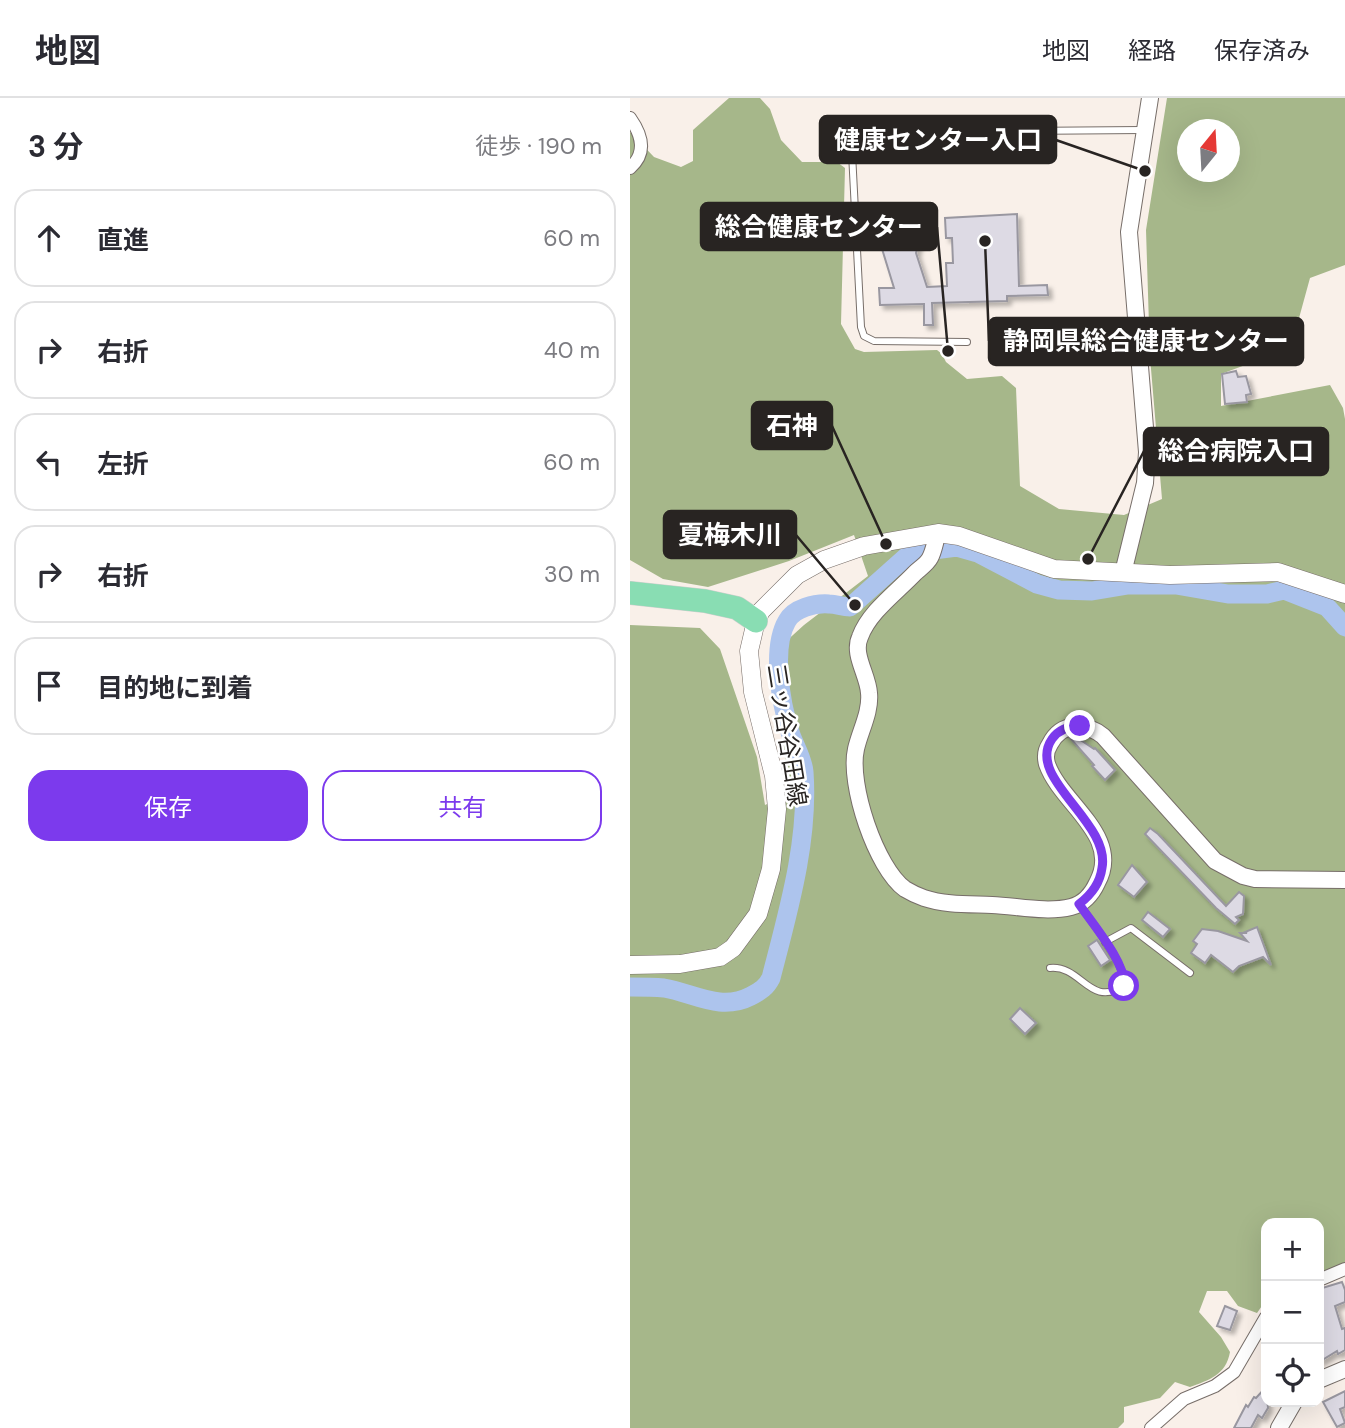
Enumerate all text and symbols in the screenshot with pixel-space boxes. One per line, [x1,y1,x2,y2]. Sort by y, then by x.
text: 地図 [35,29,101,72]
text: 地図 [1042,35,1090,66]
text: 経路 [1128,35,1176,66]
text: 保存済み [1214,35,1310,66]
callout: 健康センター入口 [820,116,1056,163]
north arrow [1177,119,1240,182]
text: 健康センター入口 [834,123,1042,157]
text: 3 分 [28,127,83,166]
text: 徒歩 · 190 m [475,131,602,161]
callout: 総合健康センター [701,203,937,250]
text: 総合健康センター [715,210,923,244]
icon: ahead [30,219,68,257]
text: 直進 [97,223,149,257]
text: 60 m [543,223,600,253]
callout: 静岡県総合健康センター [989,318,1303,365]
text: 静岡県総合健康センター [1003,324,1289,358]
icon: right [30,331,68,369]
text: 右折 [97,335,149,369]
text: 40 m [544,335,600,365]
callout: 石神 [752,402,832,449]
text: 石神 [766,409,818,443]
callout: 総合病院入口 [1144,428,1328,475]
text: 総合病院入口 [1158,434,1314,468]
icon: left [30,443,68,481]
text: 左折 [97,447,149,481]
text: 60 m [543,447,600,477]
callout: 夏梅木川 [664,511,796,558]
text: 夏梅木川 [678,518,782,552]
icon: right [30,555,68,593]
text: 右折 [97,559,149,593]
text: 30 m [544,559,600,589]
street label: 三ッ谷谷田線 [761,661,814,808]
icon: arrive [30,667,68,705]
text: 目的地に到着 [97,671,253,705]
route end [1064,710,1095,741]
button: 保存 [28,770,308,841]
button: 共有 [322,770,602,841]
route start [1108,970,1139,1001]
map controls [1261,1218,1324,1407]
button: + [1261,1218,1324,1281]
button: − [1261,1281,1324,1344]
button: locate [1261,1344,1324,1407]

